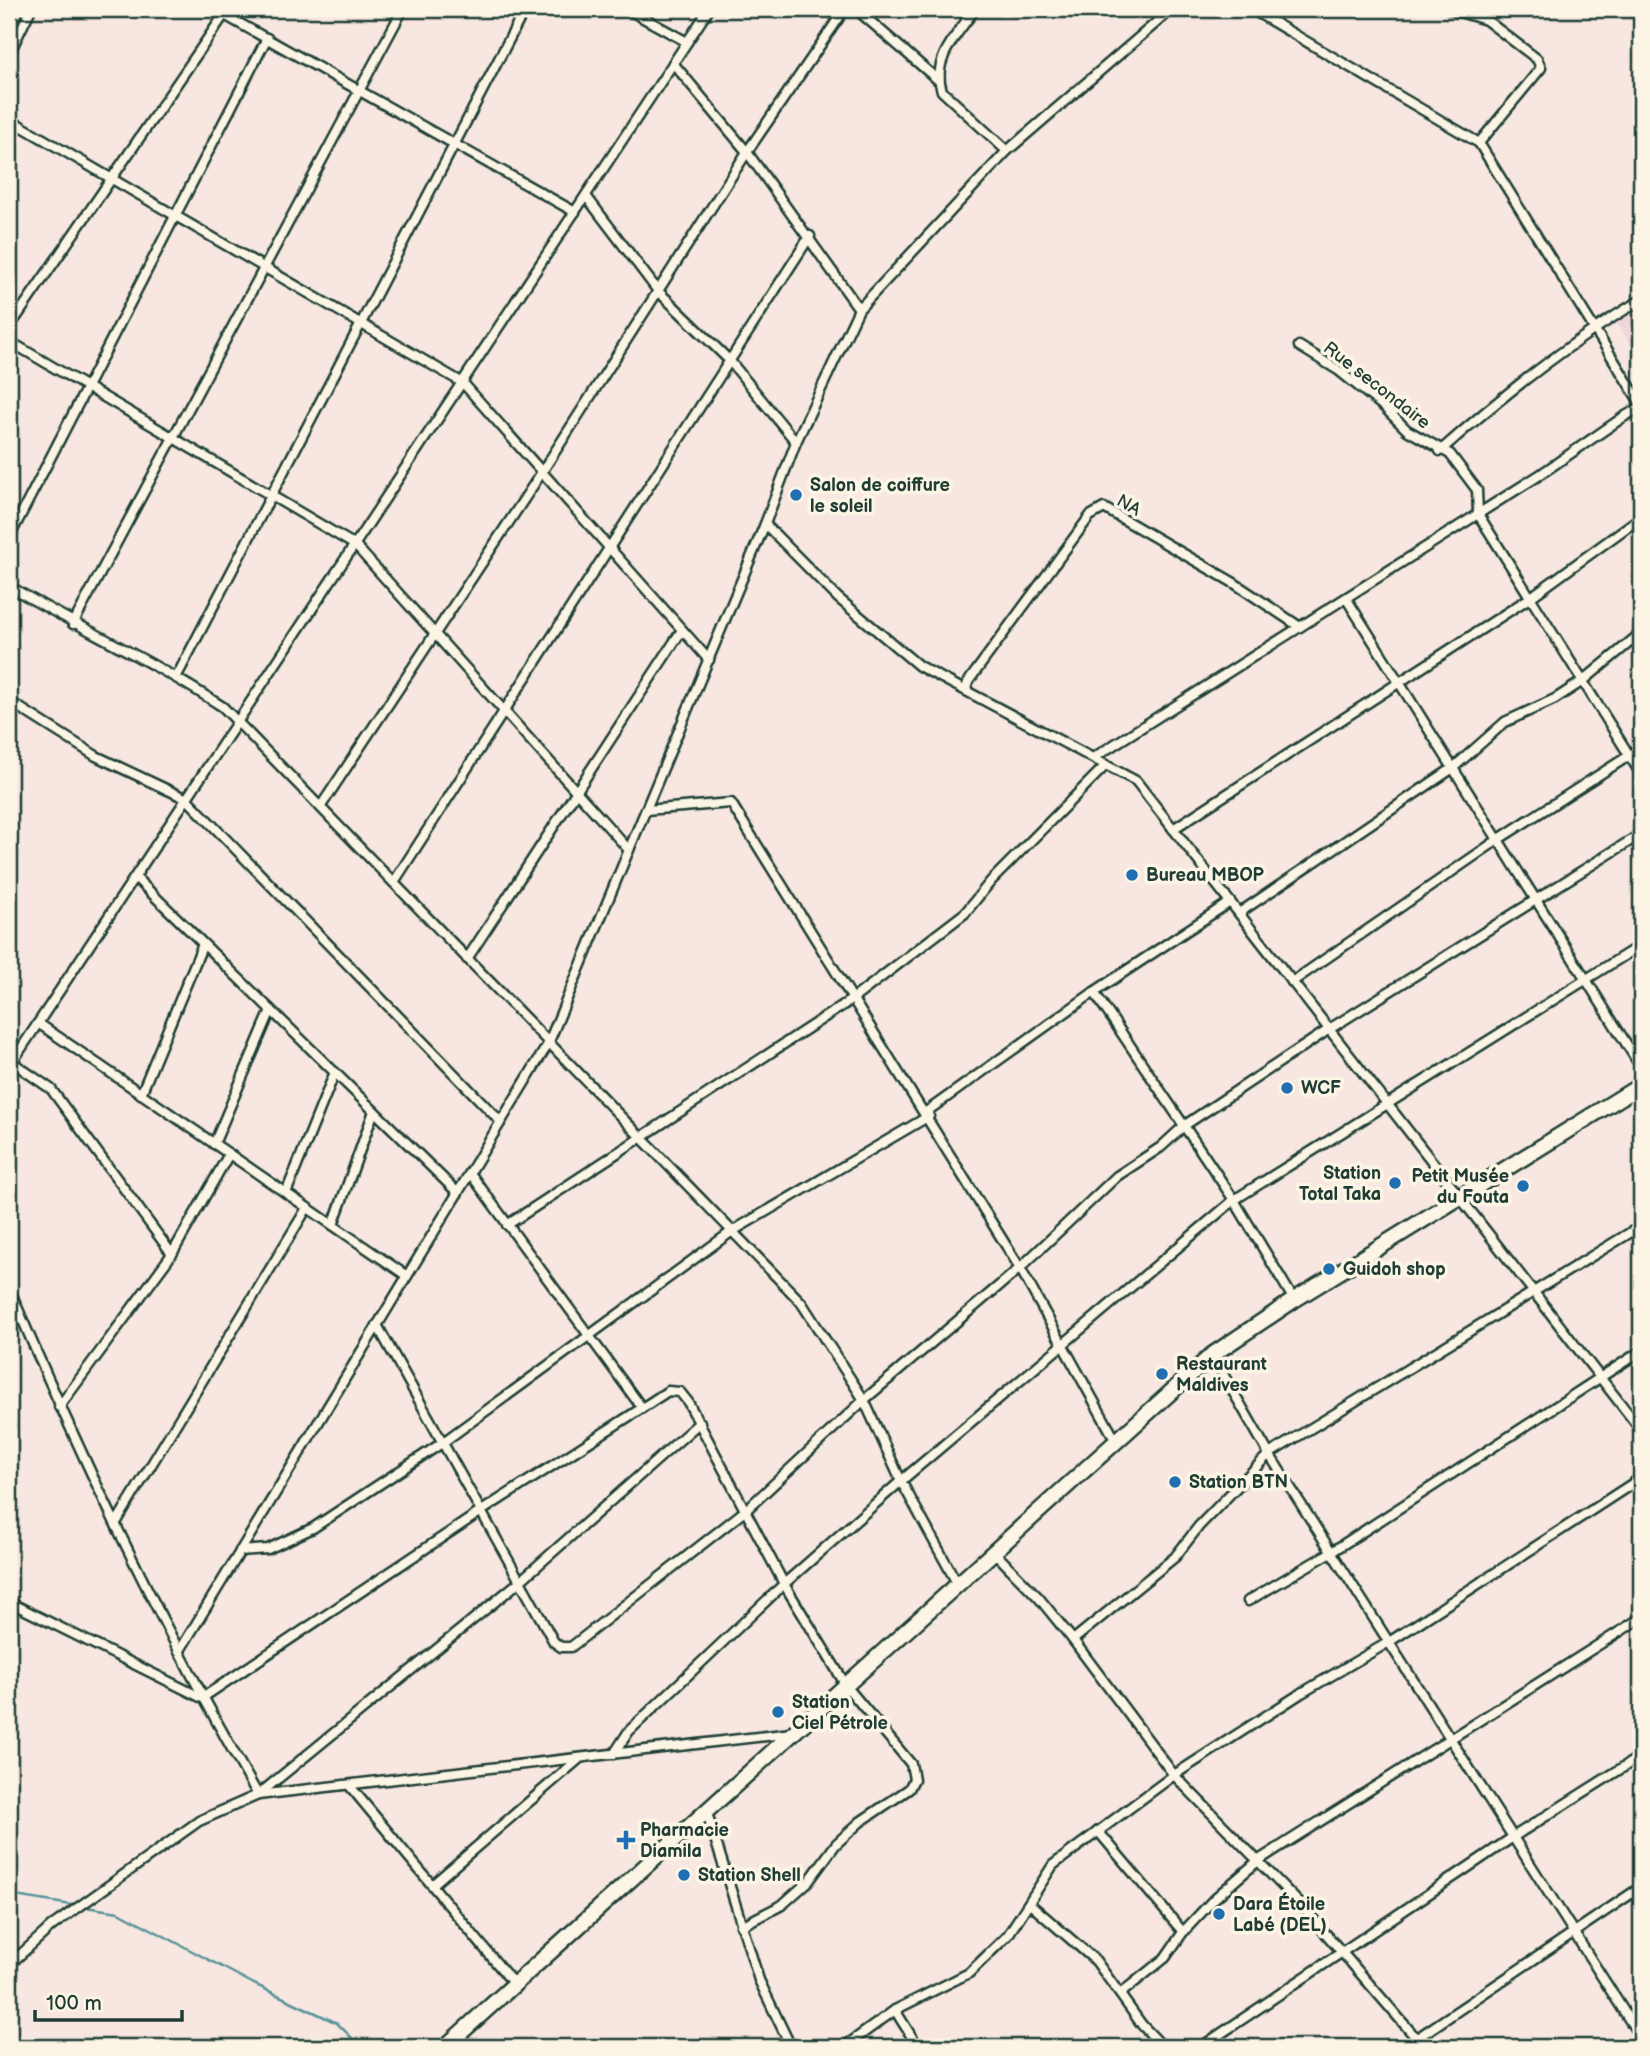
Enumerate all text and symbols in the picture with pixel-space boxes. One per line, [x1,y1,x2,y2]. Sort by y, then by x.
street label: Rue secondaire [1319,337,1434,434]
place label: Salon de coiffure le soleil [810,475,950,517]
marker: Salon de coiffure le soleil [788,487,804,503]
street label: NA [1113,490,1145,521]
place label: Bureau MBOP [1146,865,1265,886]
marker: Bureau MBOP [1124,867,1140,883]
place label: WCF [1301,1078,1341,1099]
marker: WCF [1279,1080,1295,1096]
place label: Station Total Taka [1299,1163,1381,1205]
place label: Petit Musée du Fouta [1411,1166,1509,1208]
marker: Station Total Taka [1387,1175,1403,1191]
marker: Petit Musée du Fouta [1515,1178,1531,1194]
place label: Guidoh shop [1343,1259,1445,1280]
marker: Guidoh shop [1321,1261,1337,1277]
place label: Restaurant Maldives [1176,1354,1267,1396]
marker: Restaurant Maldives [1154,1366,1170,1382]
place label: Station BTN [1189,1472,1288,1493]
marker: Station BTN [1167,1474,1183,1490]
place label: Station Ciel Pétrole [792,1692,888,1734]
marker: Station Ciel Pétrole [770,1704,786,1720]
place label: Pharmacie Diamila [640,1820,729,1862]
marker: Pharmacie Diamila [618,1832,634,1848]
place label: Station Shell [698,1865,801,1886]
marker: Station Shell [676,1867,692,1883]
place label: Dara Étoile Labé (DEL) [1233,1892,1327,1936]
marker: Dara Étoile Labé (DEL) [1211,1906,1227,1922]
scale bar [35,1979,182,2023]
text: 100 m [46,1991,102,2016]

